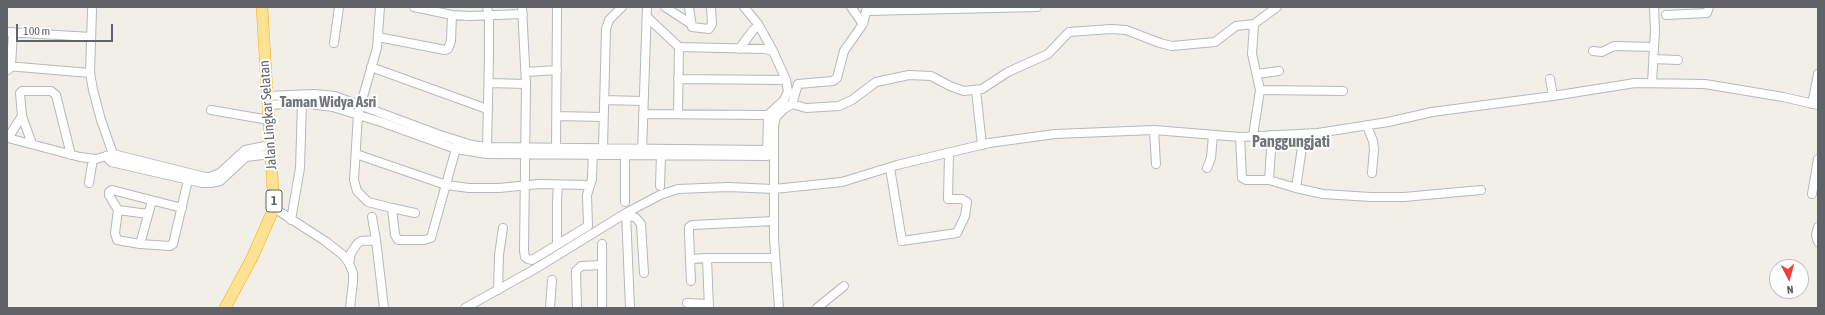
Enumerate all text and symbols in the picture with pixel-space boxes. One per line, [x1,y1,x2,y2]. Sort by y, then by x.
scale bar [18,16,115,42]
text: 100 m [23,24,50,38]
street label: Jalan Lingkar Selatan [256,60,280,170]
district label: Taman Widya Asri [280,93,376,111]
district label: Panggungjati [1252,132,1330,152]
road number: 1 [266,190,282,212]
north arrow [1769,259,1809,299]
text: N [1786,284,1794,296]

